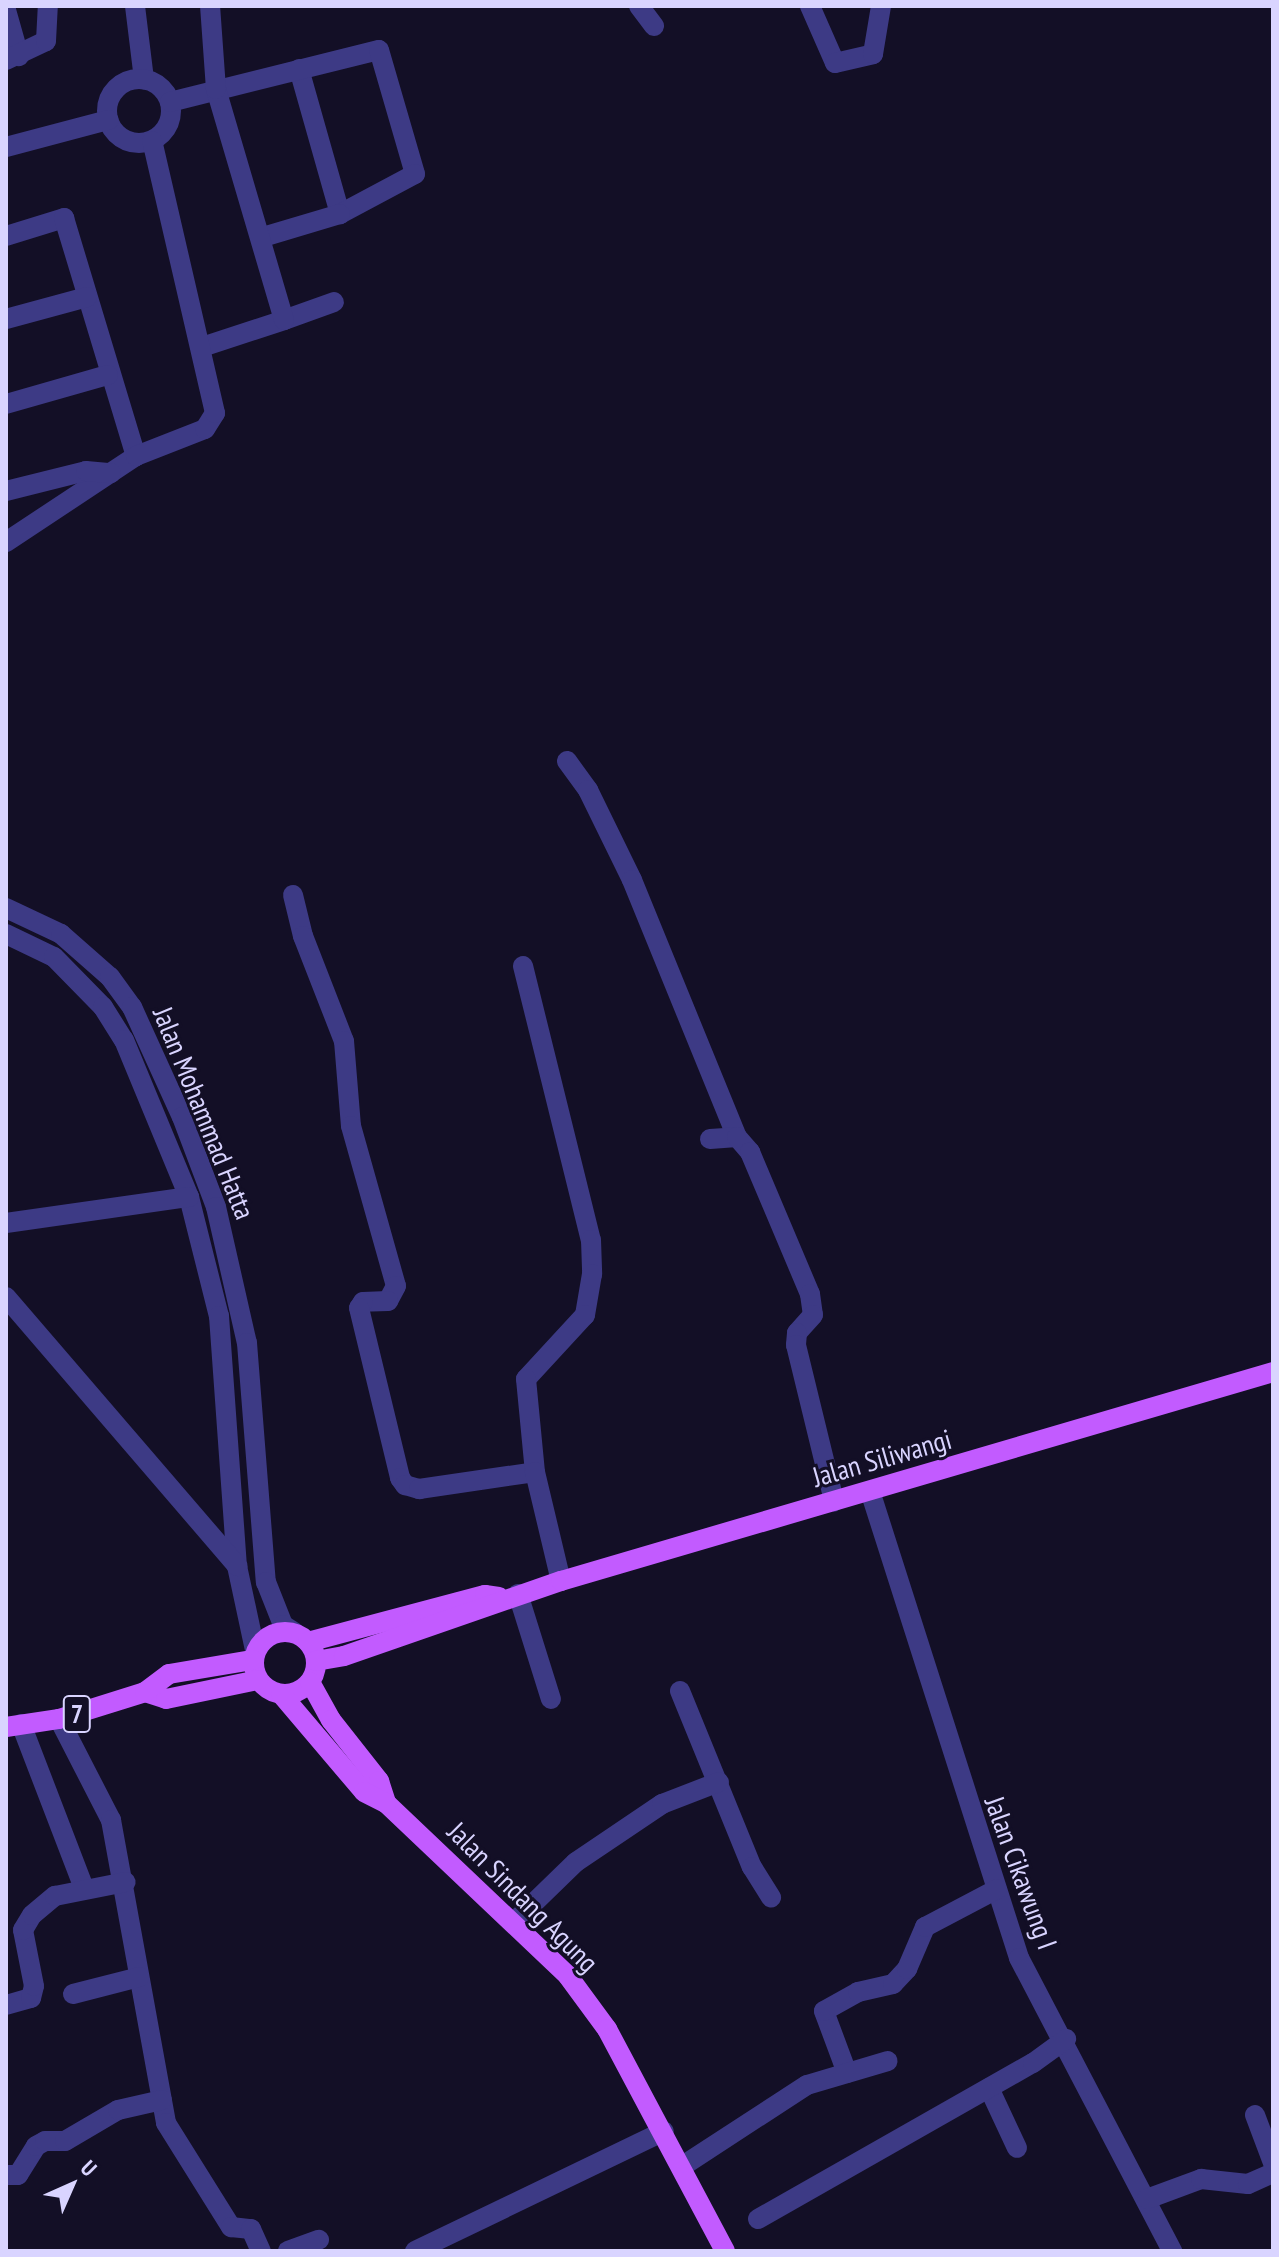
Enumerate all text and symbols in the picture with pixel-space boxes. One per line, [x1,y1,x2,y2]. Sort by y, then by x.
street label: Jalan Mohammad Hatta [146,1002,262,1224]
street label: Jalan Siliwangi [809,1422,955,1494]
road number: 7 [61,1692,93,1736]
street label: Jalan Cikawung I [978,1792,1064,1954]
street label: Jalan Sindang Agung [441,1815,605,1979]
north arrow [32,2145,112,2225]
text: U [75,2154,103,2182]

